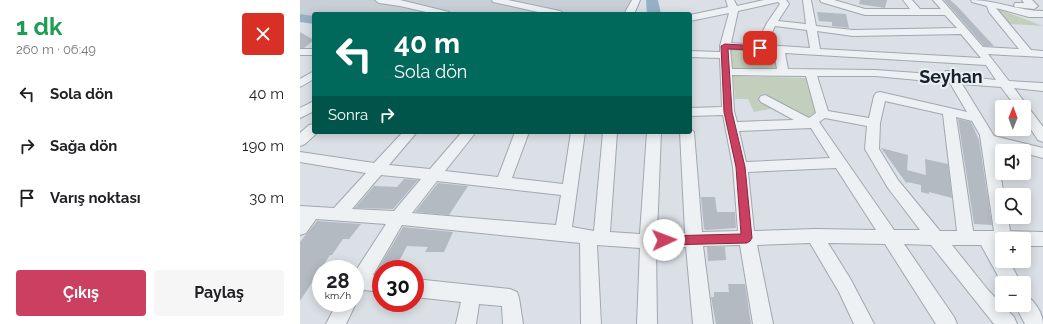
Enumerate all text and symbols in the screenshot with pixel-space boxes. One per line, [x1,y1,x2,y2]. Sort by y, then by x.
text: 1 dk [16,12,63,41]
button: close [242,13,284,55]
text: 40 m [394,27,460,60]
icon: left [328,28,380,80]
pin [743,31,777,65]
icon: arrive [749,37,771,59]
text: 260 m · 06:49 [16,42,96,57]
text: Sola dön [394,61,467,82]
district label: Seyhan [919,66,983,87]
icon: left [16,83,38,105]
text: Sola dön [50,85,113,103]
text: 40 m [249,85,284,103]
north arrow [995,100,1031,136]
map controls [995,100,1031,312]
icon: right [376,104,398,126]
text: Sonra [328,106,368,124]
icon: right [16,135,38,157]
text: Sağa dön [50,137,117,155]
text: 190 m [242,137,284,155]
button: sound [995,144,1031,180]
icon: arrive [16,187,38,209]
button: search [995,188,1031,224]
text: Varış noktası [50,189,141,207]
text: 30 m [249,189,284,207]
position arrow [643,219,685,261]
button: + [995,232,1031,268]
speed limit sign: 30 [372,260,424,312]
text: 28 [326,269,350,293]
button: Çıkış [16,270,146,316]
button: Paylaş [154,270,284,316]
button: − [995,276,1031,312]
text: km/h [325,290,351,301]

